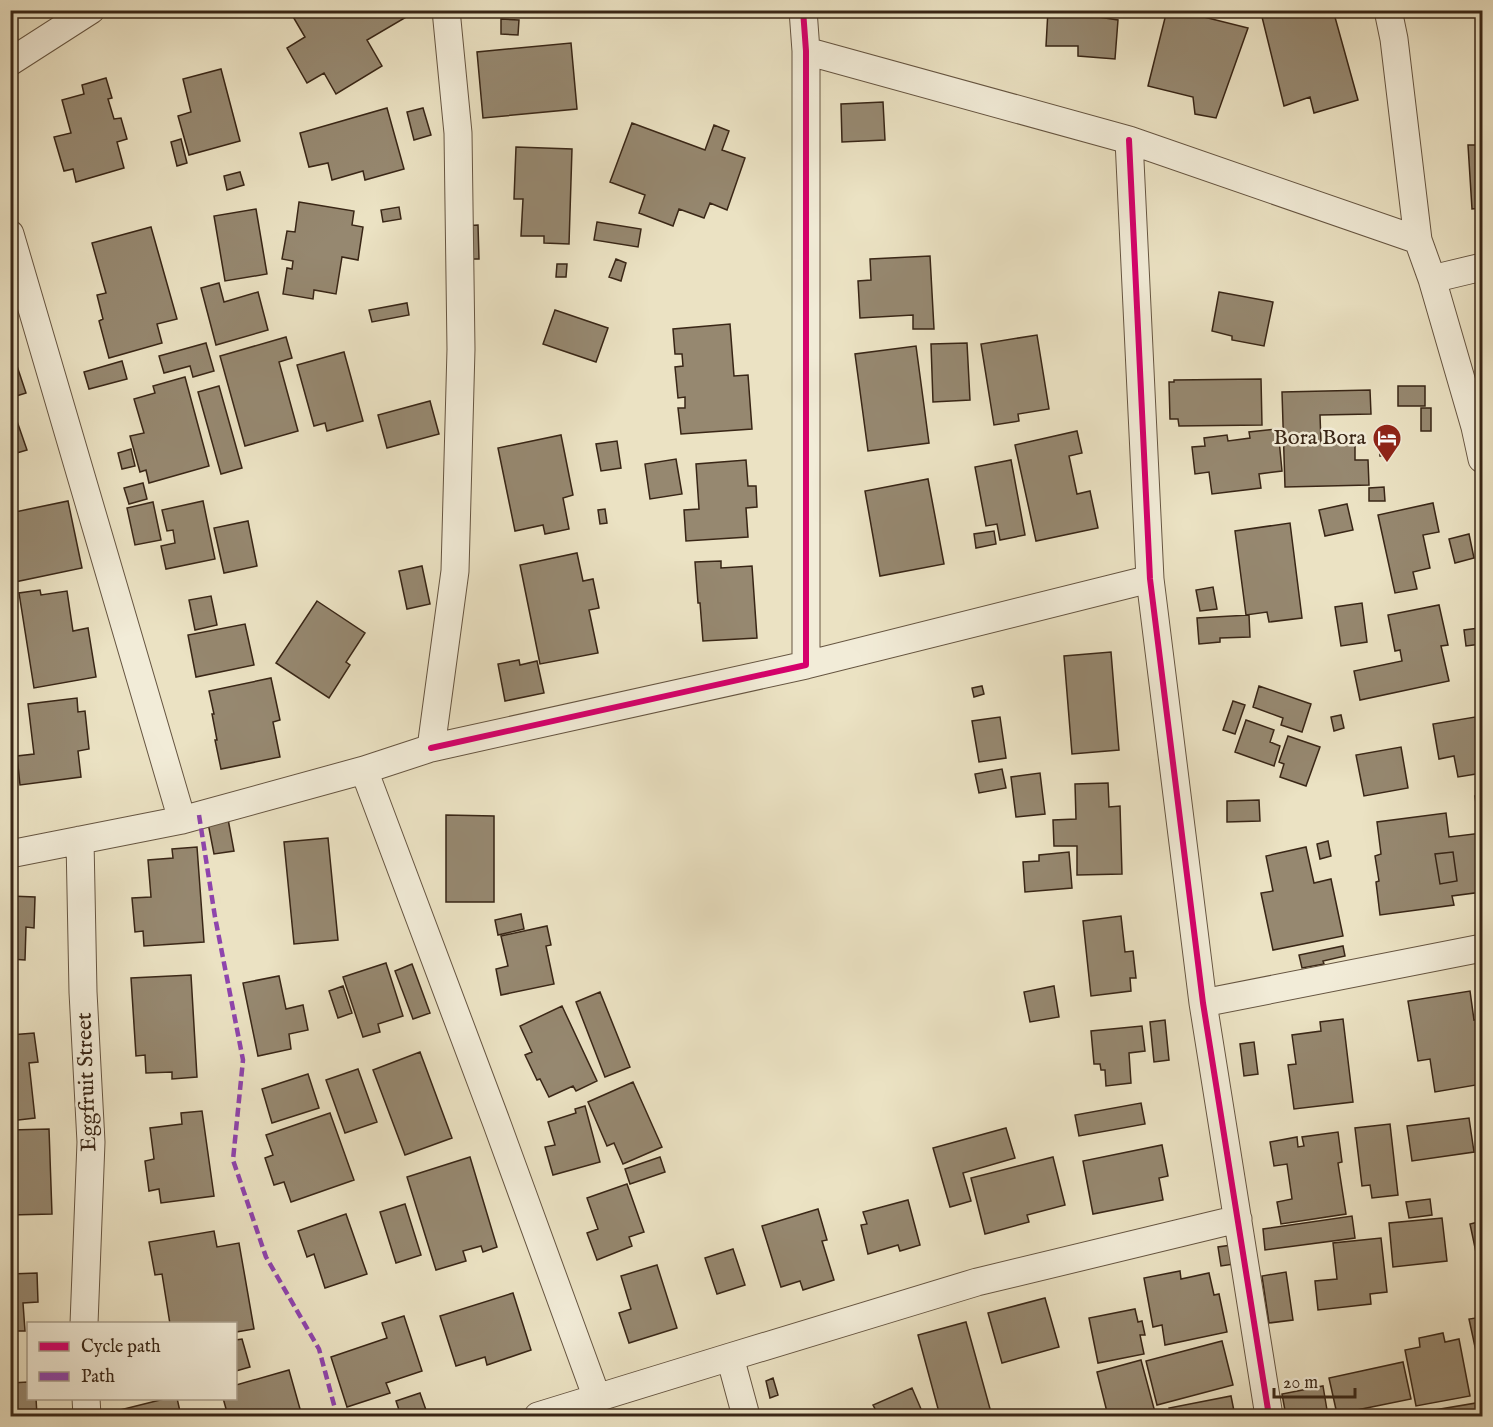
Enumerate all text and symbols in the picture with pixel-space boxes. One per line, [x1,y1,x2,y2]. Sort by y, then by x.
hotel icon: Bora Bora [1371,422,1403,464]
place label: Bora Bora [1273,424,1366,452]
street label: Eggfruit Street [71,1011,103,1152]
legend [27,1322,237,1400]
text: Cycle path [81,1336,161,1359]
scale bar [1274,1361,1355,1399]
text: Path [81,1366,115,1389]
text: 20 m [1283,1372,1318,1395]

